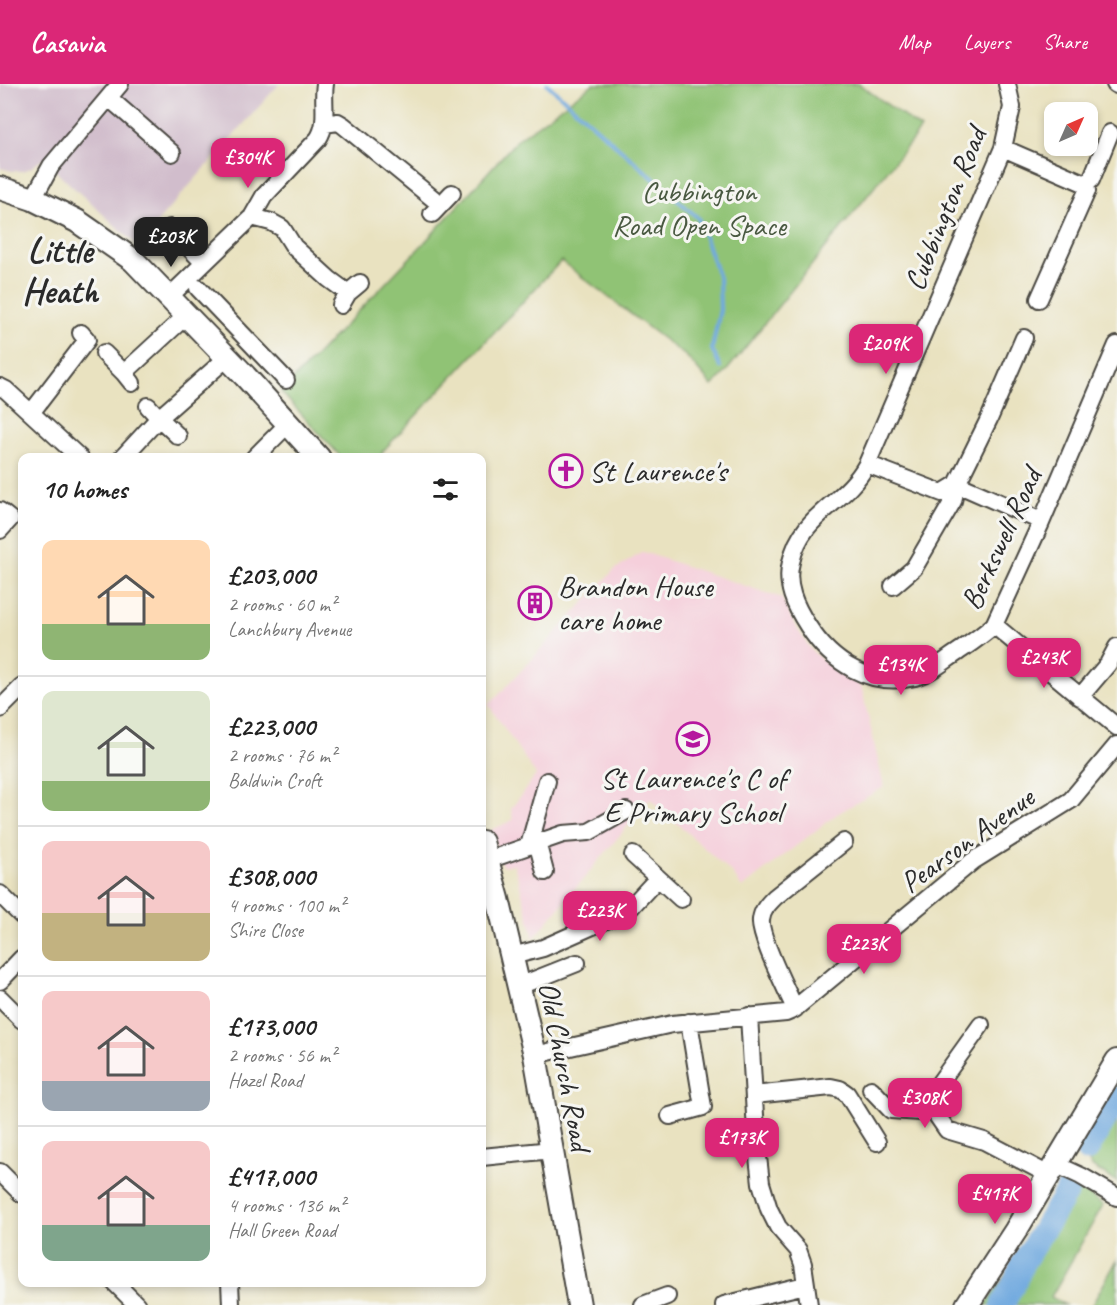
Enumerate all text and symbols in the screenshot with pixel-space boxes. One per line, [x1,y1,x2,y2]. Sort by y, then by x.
text: Casavia [30,25,104,60]
text: Map [898,29,931,55]
text: Layers [964,29,1010,55]
text: Share [1043,29,1087,55]
north arrow [1044,102,1098,156]
map controls [1044,102,1098,156]
street label: Cubbington Road [895,118,996,296]
pin: £304K [206,138,290,189]
text: £304K [225,145,271,170]
park label: Cubbington Road Open Space [612,172,788,244]
pin: £203K [129,217,213,268]
text: £203K [148,224,194,249]
district label: Little Heath [22,227,99,314]
pin: £209K [844,324,928,375]
text: £209K [863,331,909,356]
place label: St Laurence's [589,452,729,490]
church icon: St Laurence's [548,453,584,489]
street label: Berkswell Road [952,459,1052,616]
text: 10 homes [42,473,127,506]
icon: filters [429,473,462,506]
text: £203,000 [228,559,315,592]
icon: home [90,564,162,636]
place label: Brandon House care home [558,567,715,639]
building icon: Brandon House care home [517,585,553,621]
text: 2 rooms · 60 m² [228,592,336,617]
text: Lanchbury Avenue [228,617,351,642]
pin: £243K [1002,638,1086,689]
pin: £134K [859,645,943,696]
text: £243K [1021,645,1067,670]
text: £134K [878,652,924,677]
text: £223,000 [228,710,315,743]
icon: home [90,715,162,787]
school or university icon: St Laurence's C of E Primary School [675,721,711,757]
text: 2 rooms · 76 m² [228,743,336,768]
place label: St Laurence's C of E Primary School [600,759,792,831]
text: Baldwin Croft [228,768,322,793]
street label: Pearson Avenue [893,777,1043,901]
text: £308,000 [228,860,315,893]
icon: home [90,865,162,937]
pin: £223K [558,891,642,942]
text: 4 rooms · 100 m² [228,893,345,918]
text: £223K [577,898,623,923]
text: Shire Close [228,918,303,943]
pin: £223K [822,924,906,975]
text: £223K [841,931,887,956]
street label: Old Church Road [530,978,601,1158]
text: £173,000 [228,1010,315,1043]
icon: home [90,1015,162,1087]
text: 2 rooms · 56 m² [228,1043,336,1068]
text: Hazel Road [228,1068,303,1093]
pin: £308K [883,1078,967,1129]
text: £308K [902,1085,948,1110]
pin: £173K [700,1118,784,1169]
text: £173K [719,1125,765,1150]
text: £417,000 [228,1160,315,1193]
icon: home [90,1165,162,1237]
pin: £417K [953,1174,1037,1225]
text: £417K [972,1181,1018,1206]
text: 4 rooms · 136 m² [228,1193,345,1218]
text: Hall Green Road [228,1218,336,1243]

